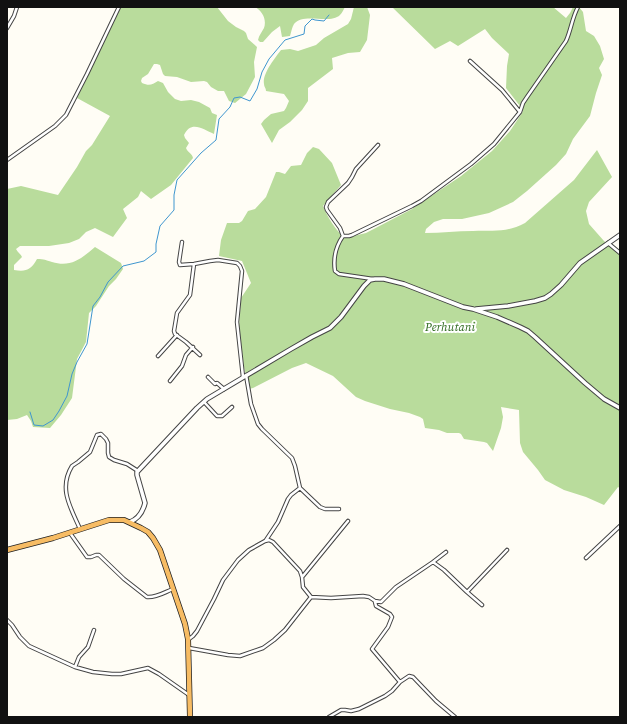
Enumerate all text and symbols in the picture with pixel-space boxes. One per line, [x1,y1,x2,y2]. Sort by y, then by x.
park label: Perhutani [424,319,475,335]

